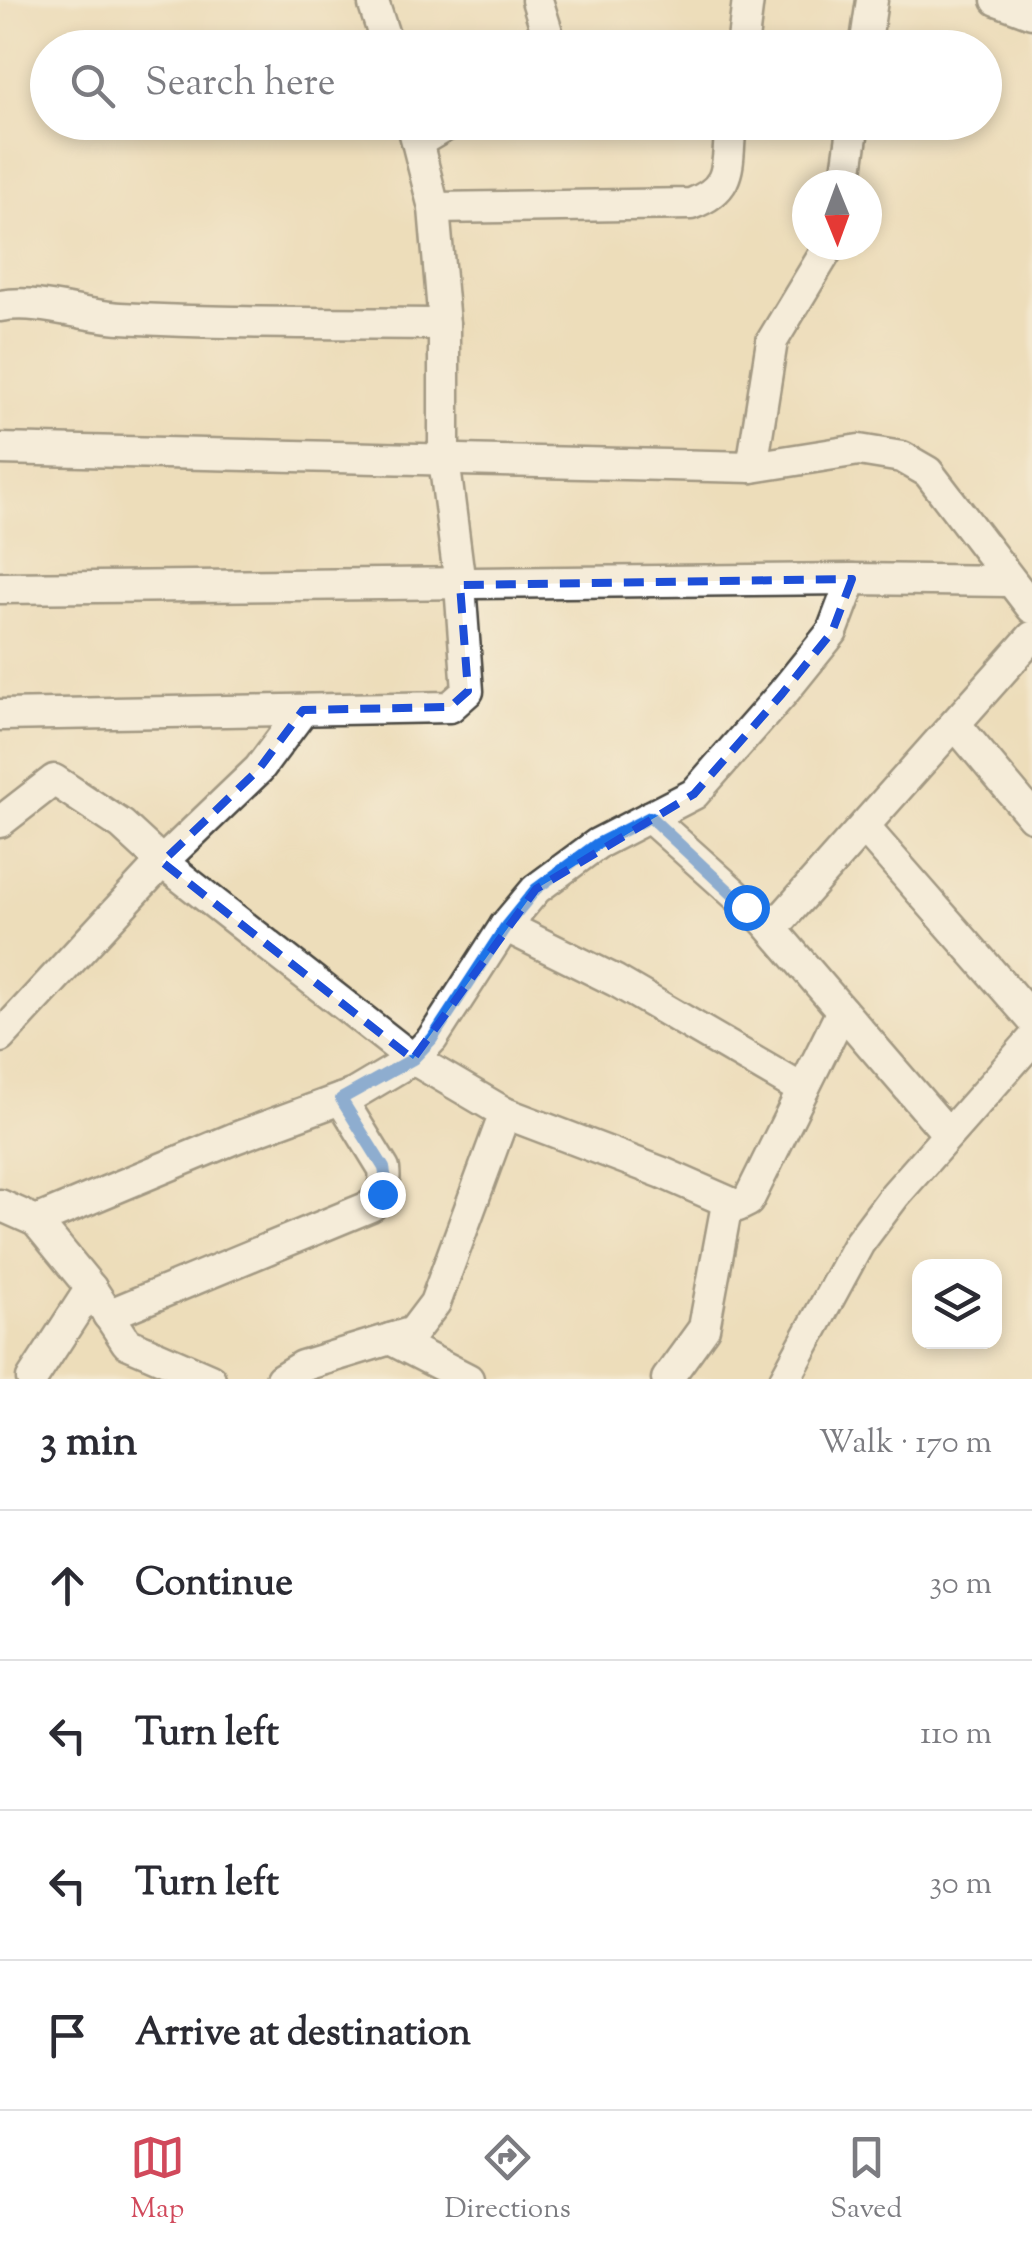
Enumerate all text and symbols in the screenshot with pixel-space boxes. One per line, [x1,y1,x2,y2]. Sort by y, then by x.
search box [30,30,1002,140]
icon: search [65,58,120,113]
text: Search here [145,58,336,112]
north arrow [792,170,882,260]
route start [724,885,770,931]
route end [360,1172,406,1218]
map controls [912,1259,1002,1349]
button: layers [912,1259,1002,1349]
text: 3 min [40,1414,137,1474]
text: Walk · 170 m [819,1421,992,1467]
icon: ahead [40,1558,95,1613]
text: Continue [135,1558,293,1612]
text: 30 m [929,1562,992,1608]
icon: left [40,1708,95,1763]
text: Turn left [135,1708,279,1762]
text: 110 m [920,1712,992,1758]
icon: left [40,1858,95,1913]
text: Turn left [135,1858,279,1912]
text: 30 m [929,1862,992,1908]
icon: arrive [40,2008,95,2063]
text: Arrive at destination [135,2008,471,2062]
tab: Map [130,2130,185,2230]
tab: Directions [444,2130,571,2230]
tab: Saved [830,2130,902,2230]

